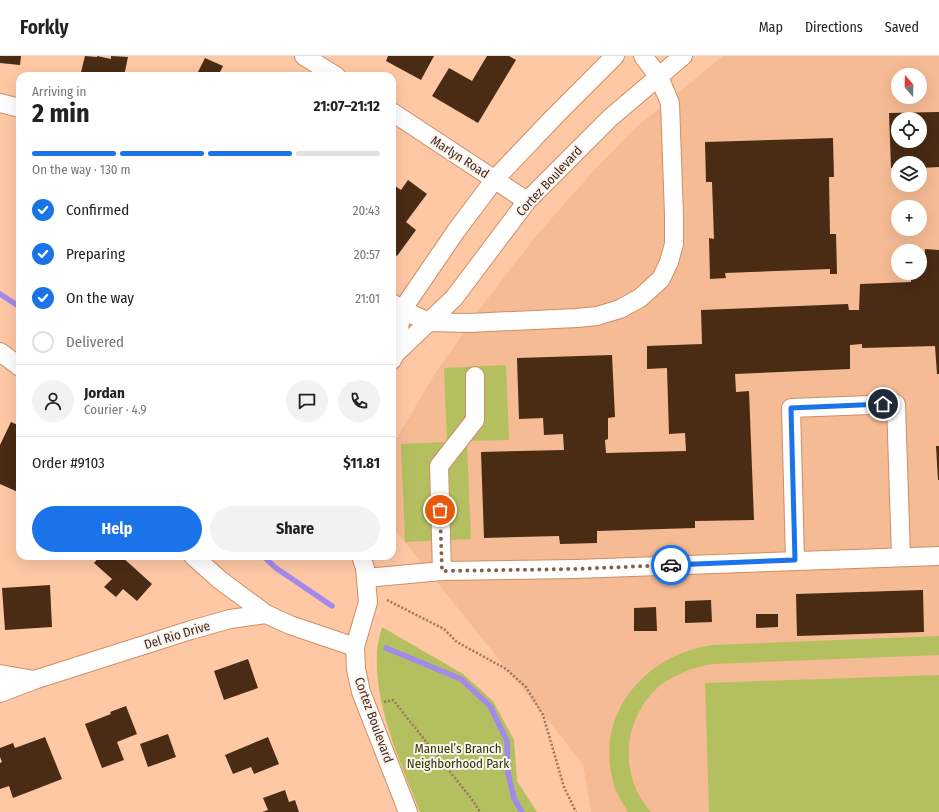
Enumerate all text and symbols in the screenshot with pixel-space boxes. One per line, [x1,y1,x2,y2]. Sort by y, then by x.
text: Forkly [20,16,69,39]
text: Map [759,19,783,36]
text: Directions [805,19,863,36]
text: Saved [885,19,919,36]
north arrow [891,68,927,104]
map controls [891,68,927,280]
text: Arriving in [32,84,86,99]
text: 21:07–21:12 [314,97,380,115]
text: 2 min [32,98,90,129]
button: locate [891,112,927,148]
street label: Marlyn Road [428,133,492,181]
street label: Cortez Boulevard [513,143,585,219]
button: layers [891,156,927,192]
text: On the way · 130 m [32,162,131,177]
icon: check [32,199,54,221]
button: + [891,200,927,236]
text: Confirmed [66,201,129,219]
text: 20:43 [353,203,380,218]
icon: check [32,243,54,265]
button: − [891,244,927,280]
text: Preparing [66,245,125,263]
text: 20:57 [354,247,380,262]
icon: check [32,287,54,309]
text: On the way [66,289,134,307]
text: 21:01 [355,291,380,306]
text: Delivered [66,333,124,351]
button: person [32,380,74,422]
button: chat [286,380,328,422]
button: phone [338,380,380,422]
text: Jordan [84,384,125,402]
pin [866,387,900,421]
icon: home [872,393,894,415]
text: Courier · 4.9 [84,402,147,417]
text: Order #9103 [32,454,105,472]
text: $11.81 [343,454,380,472]
pin [423,493,457,527]
icon: bag [429,499,451,521]
button: Help [32,506,202,552]
button: Share [210,506,380,552]
courier [651,545,691,585]
icon: car [660,554,682,576]
street label: Del Rio Drive [142,618,212,652]
street label: Cortez Boulevard [352,675,396,765]
park label: Manuel’s Branch Neighborhood Park [407,741,510,771]

